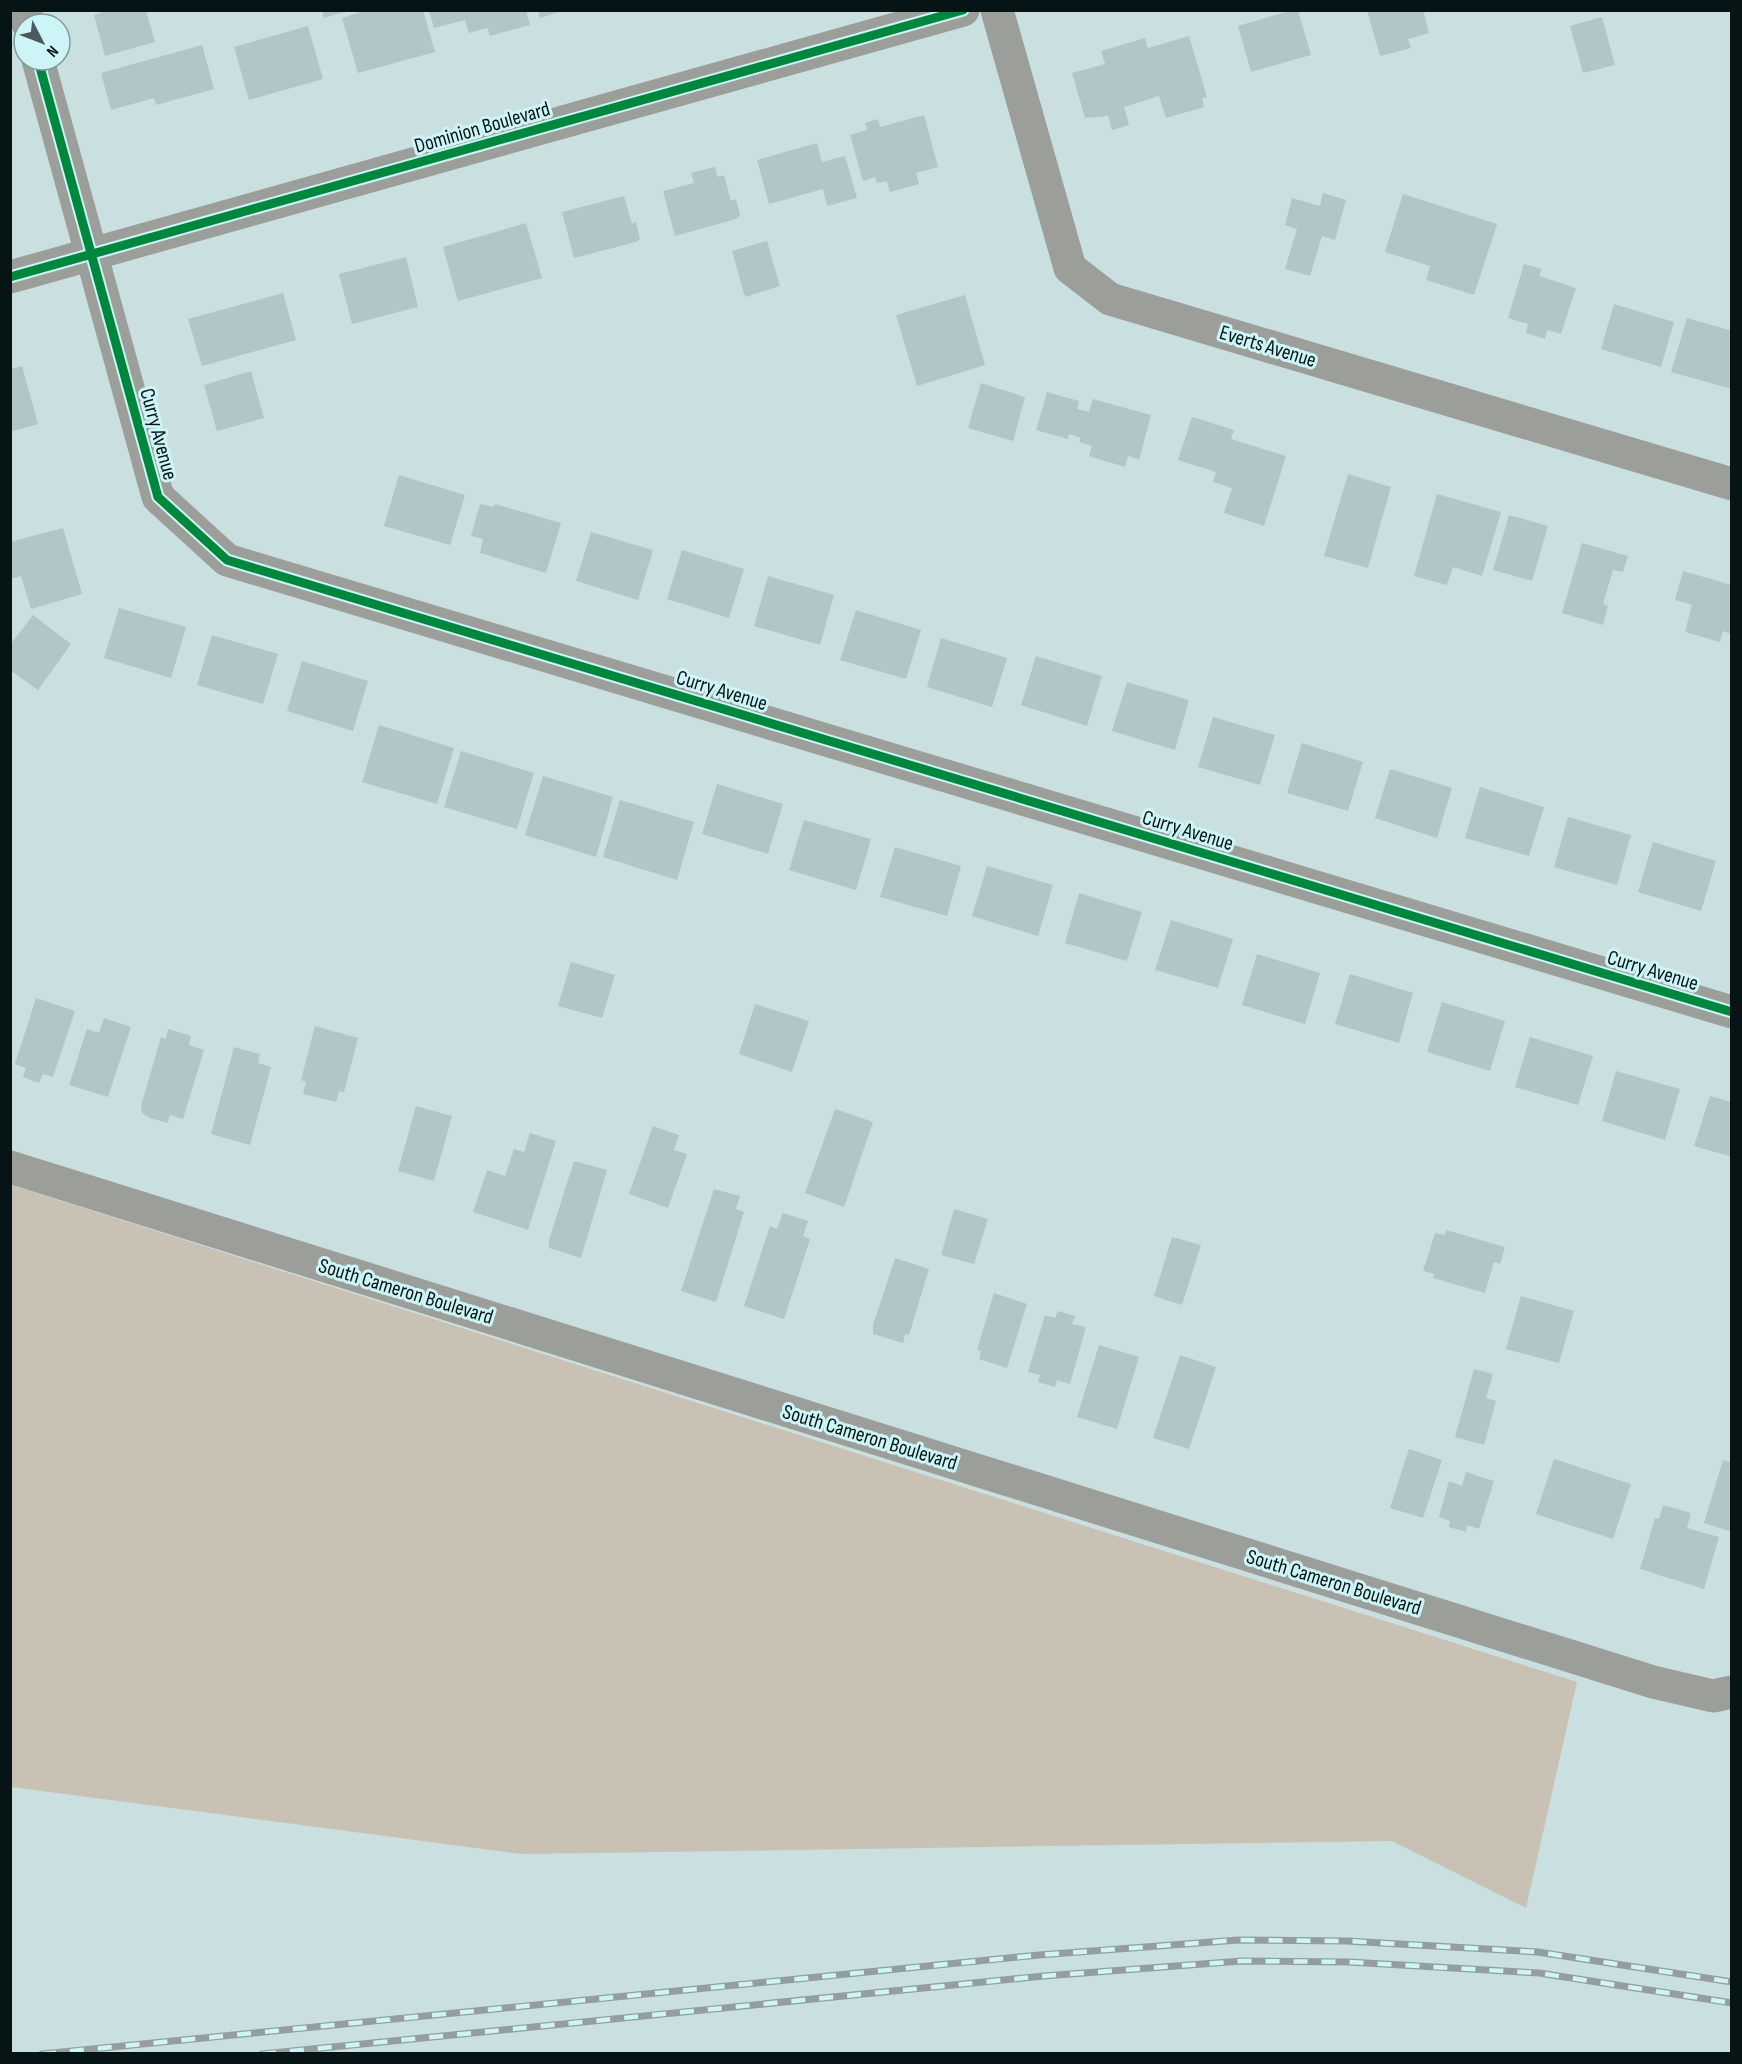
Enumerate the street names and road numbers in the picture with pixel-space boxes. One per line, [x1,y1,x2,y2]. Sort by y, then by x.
street label: Dominion Boulevard [412,96,553,159]
street label: Everts Avenue [1216,320,1319,373]
street label: Curry Avenue [134,386,183,483]
street label: Curry Avenue [673,665,770,716]
street label: Curry Avenue [1139,805,1236,856]
street label: Curry Avenue [1604,945,1701,996]
street label: South Cameron Boulevard [316,1253,496,1330]
street label: South Cameron Boulevard [780,1399,960,1476]
street label: South Cameron Boulevard [1244,1544,1424,1621]

